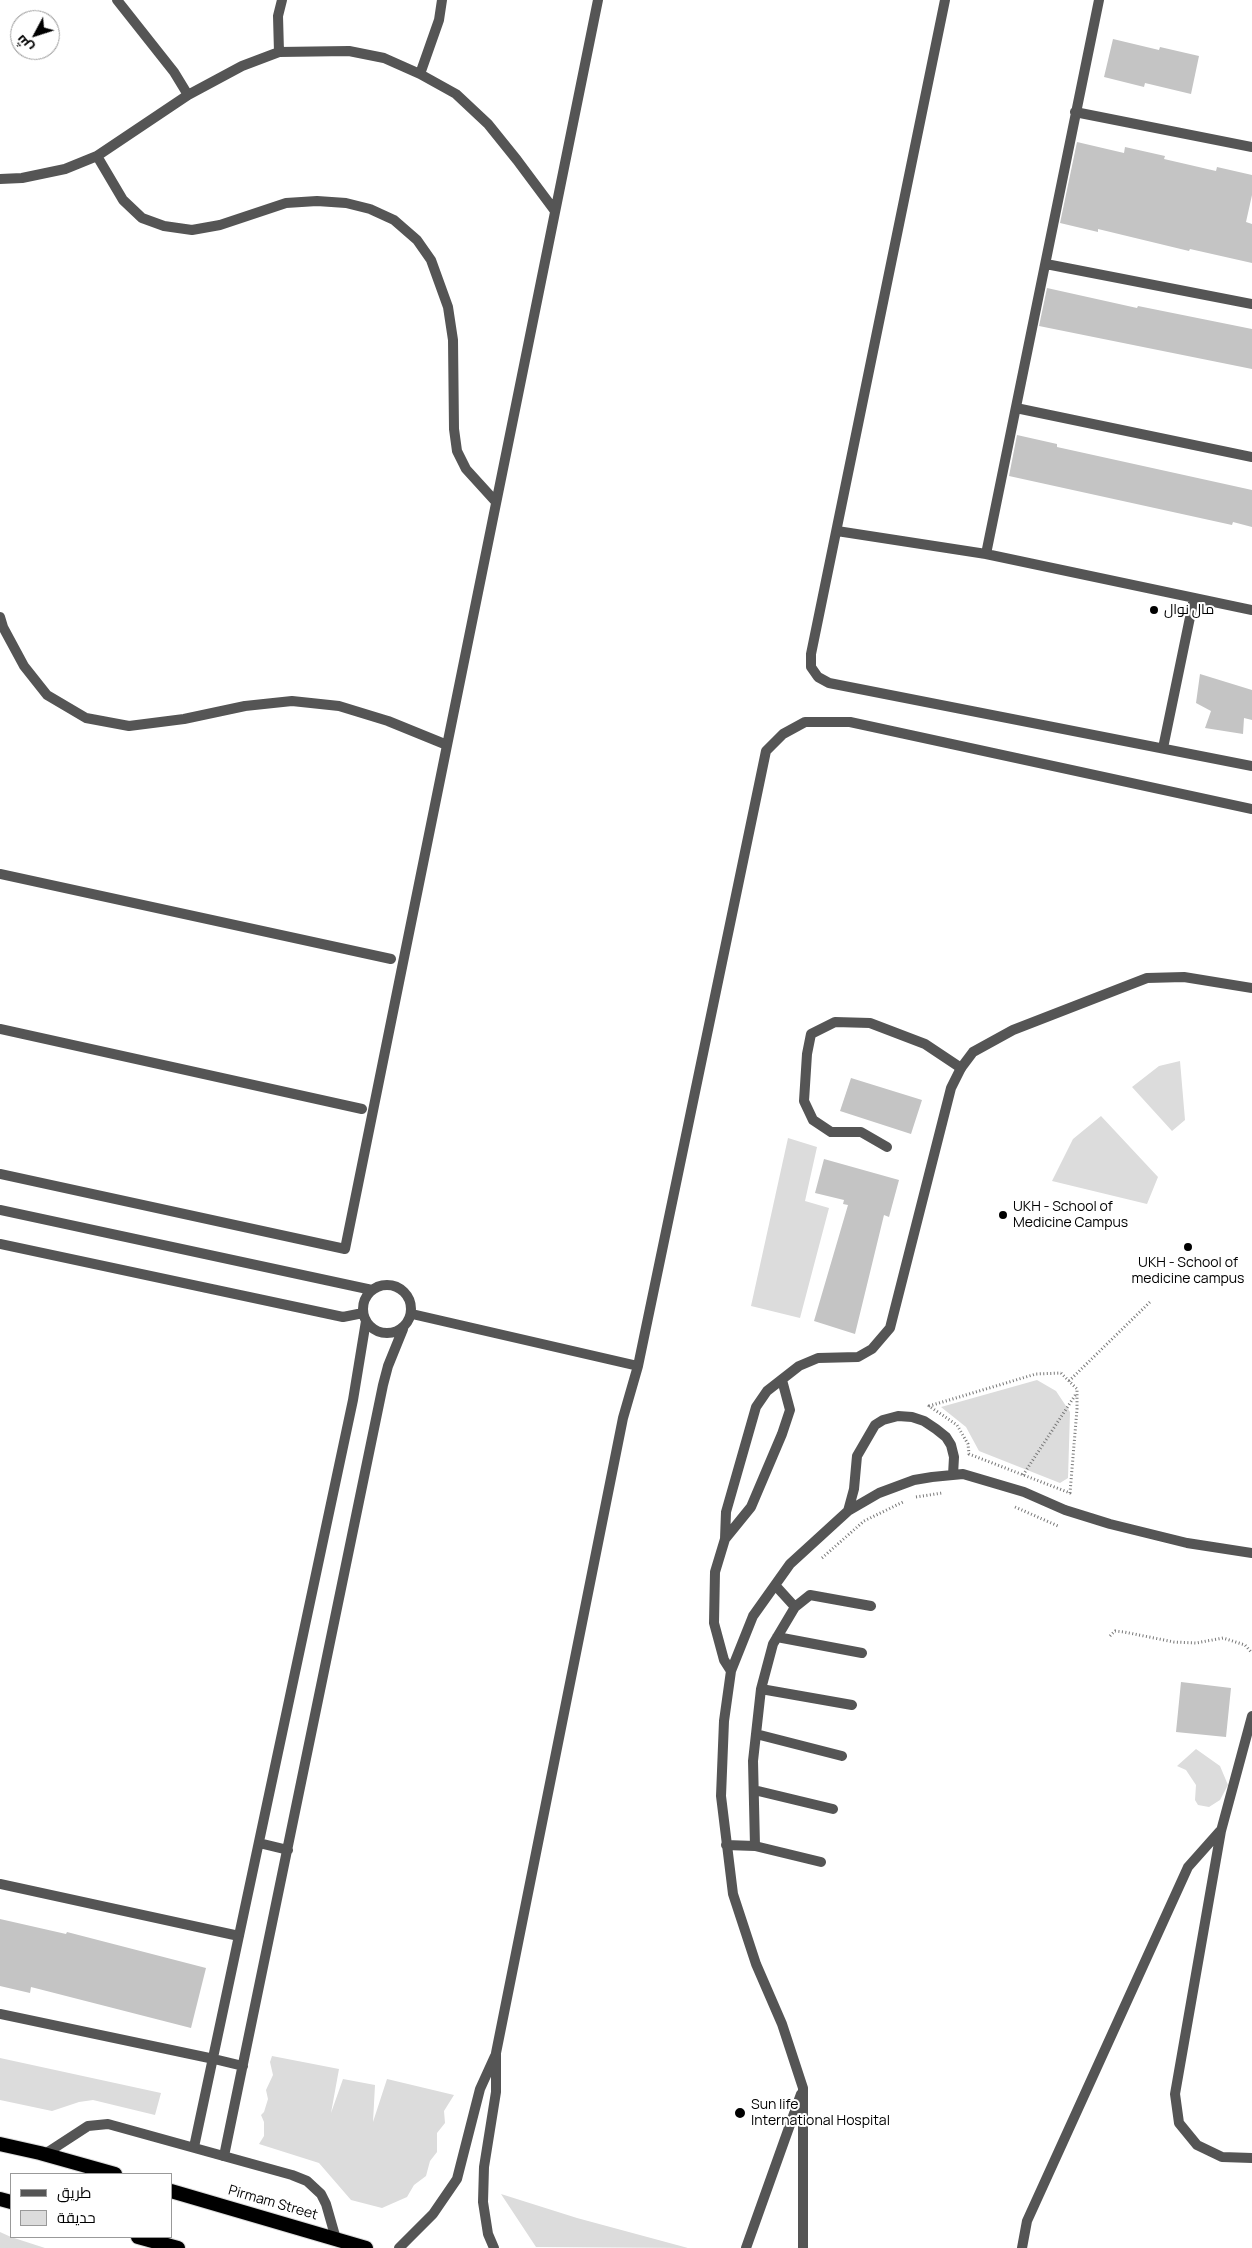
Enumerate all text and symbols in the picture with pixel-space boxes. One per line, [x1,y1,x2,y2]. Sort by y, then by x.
north arrow [10,10,60,60]
text: ش [11,31,37,57]
place label: مال نوال [1164,602,1214,618]
marker: مال نوال [1148,604,1160,616]
place label: UKH - School of Medicine Campus [1013,1199,1128,1232]
marker: UKH - School of Medicine Campus [997,1209,1009,1221]
marker: UKH - School of medicine campus [1182,1241,1194,1253]
place label: UKH - School of medicine campus [1132,1255,1244,1288]
place label: Sun life International Hospital [751,2097,890,2130]
marker: Sun life International Hospital [733,2106,747,2120]
legend [10,2173,172,2238]
text: طريق [57,2182,91,2203]
street label: Pirmam Street [226,2182,320,2224]
text: حديقة [57,2207,96,2228]

